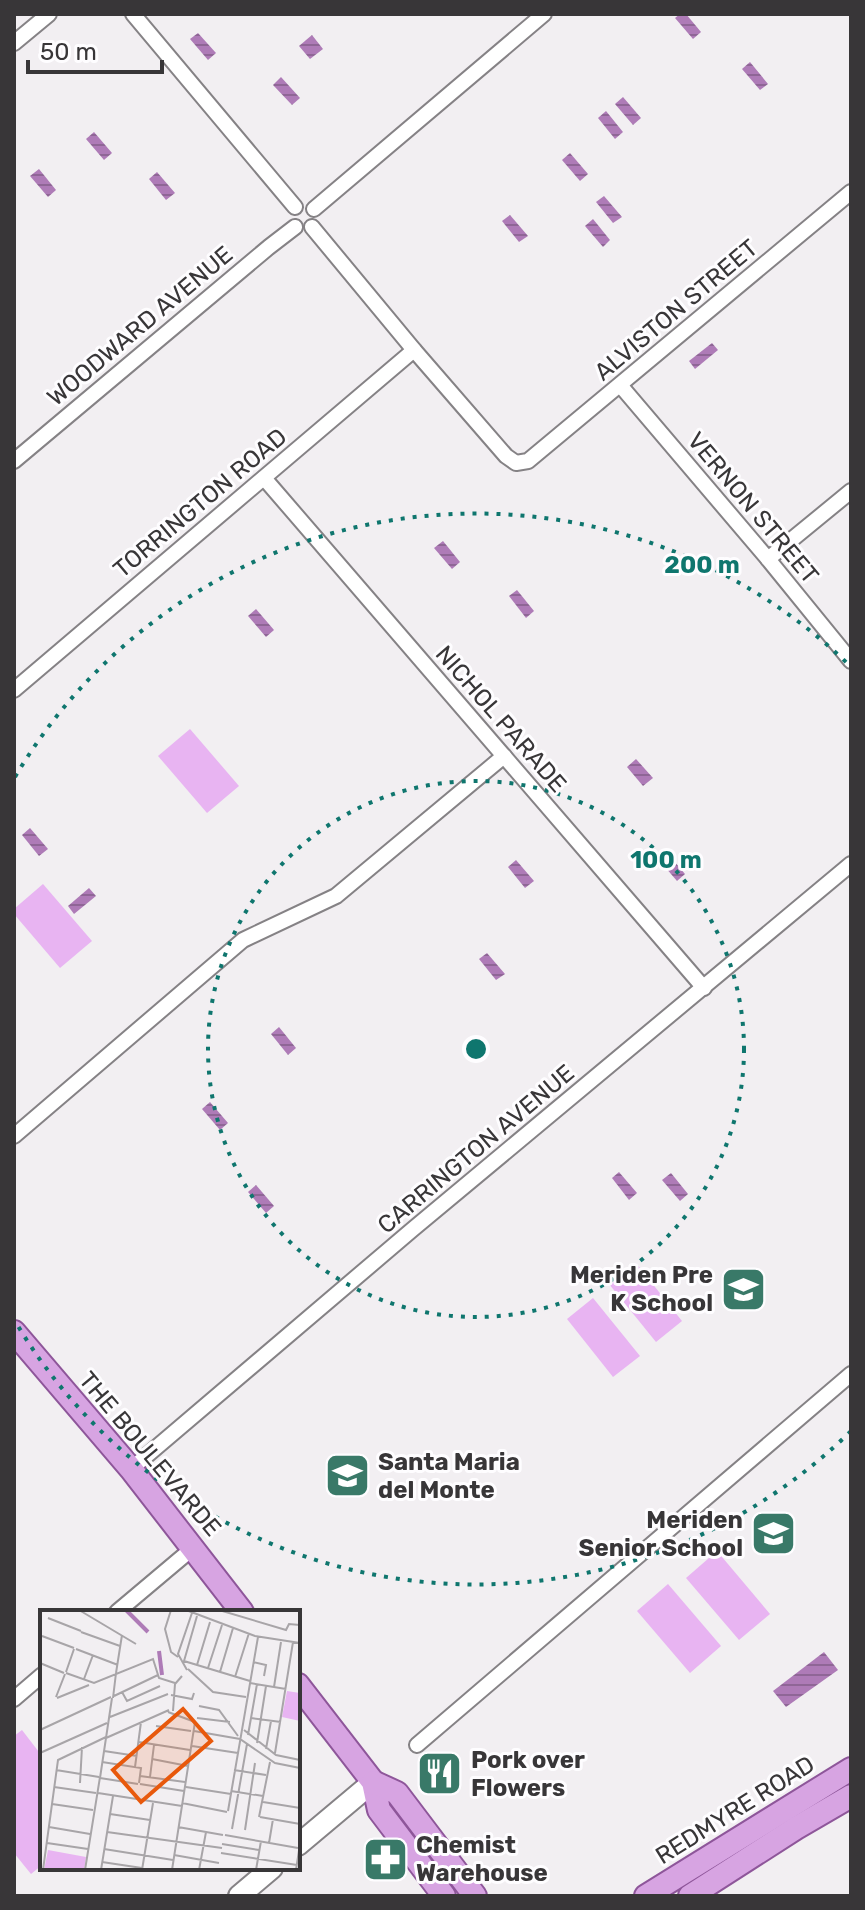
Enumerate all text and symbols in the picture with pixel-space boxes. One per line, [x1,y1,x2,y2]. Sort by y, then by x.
scale bar [28,24,162,74]
text: 50 m [40,38,97,66]
street label: ALVISTON STREET [589,234,763,386]
street label: WOODWARD AVENUE [42,240,238,412]
street label: TORRINGTON ROAD [108,422,292,584]
street label: VERNON STREET [682,427,824,589]
text: 200 m [664,551,740,579]
street label: NICHOL PARADE [430,640,572,798]
text: 100 m [630,846,702,874]
centre of rings [462,1035,490,1063]
street label: CARRINGTON AVENUE [372,1059,580,1239]
place label: Meriden Pre K School [570,1261,713,1317]
school or university icon: Meriden Pre K School [720,1265,768,1313]
street label: THE BOULEVARDE [73,1366,227,1542]
place label: Santa Maria del Monte [378,1448,520,1504]
school or university icon: Santa Maria del Monte [323,1452,371,1500]
place label: Meriden Senior School [578,1506,743,1562]
school or university icon: Meriden Senior School [750,1510,798,1558]
inset map [40,1610,300,1870]
place label: Pork over Flowers [471,1746,585,1802]
restaurant icon: Pork over Flowers [416,1750,464,1798]
street label: REDMYRE ROAD [651,1750,819,1870]
place label: Chemist Warehouse [416,1831,548,1887]
pharmacy icon: Chemist Warehouse [361,1835,409,1883]

